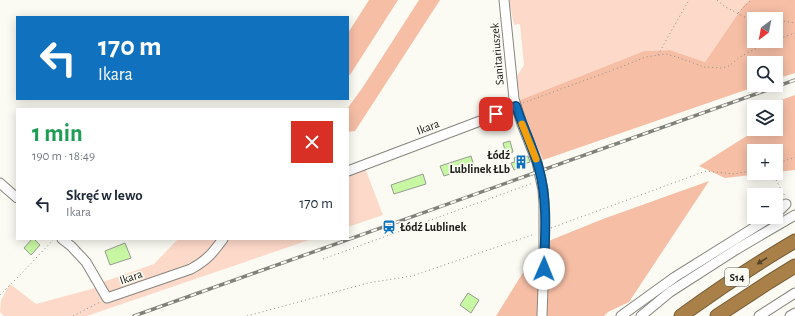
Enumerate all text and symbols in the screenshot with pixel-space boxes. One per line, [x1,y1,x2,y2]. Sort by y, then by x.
north arrow [747,12,783,48]
map controls [747,12,783,224]
street label: Sanitariuszek [488,22,506,86]
icon: left [32,32,84,84]
text: 170 m [98,33,162,61]
button: search [747,56,783,92]
text: Ikara [98,66,133,84]
pin [479,97,513,131]
button: layers [747,100,783,136]
icon: arrive [485,103,507,125]
street label: Ikara [415,117,441,137]
button: close [291,121,333,163]
text: 1 min [32,122,83,146]
button: + [747,144,783,180]
place label: Łódź Lublinek ŁLb [449,149,510,175]
text: 190 m · 18:49 [32,150,95,163]
building icon: Łódź Lublinek ŁLb [513,154,529,170]
text: Skręć w lewo [66,188,143,203]
button: − [747,188,783,224]
icon: left [32,193,54,215]
text: 170 m [299,196,333,211]
text: Ikara [66,206,91,219]
station icon: Łódź Lublinek [381,219,397,235]
place label: Łódź Lublinek [399,221,466,233]
position arrow [523,248,565,290]
one-way arrow [757,257,767,265]
street label: Ikara [118,267,144,286]
road number: S14 [725,268,749,286]

